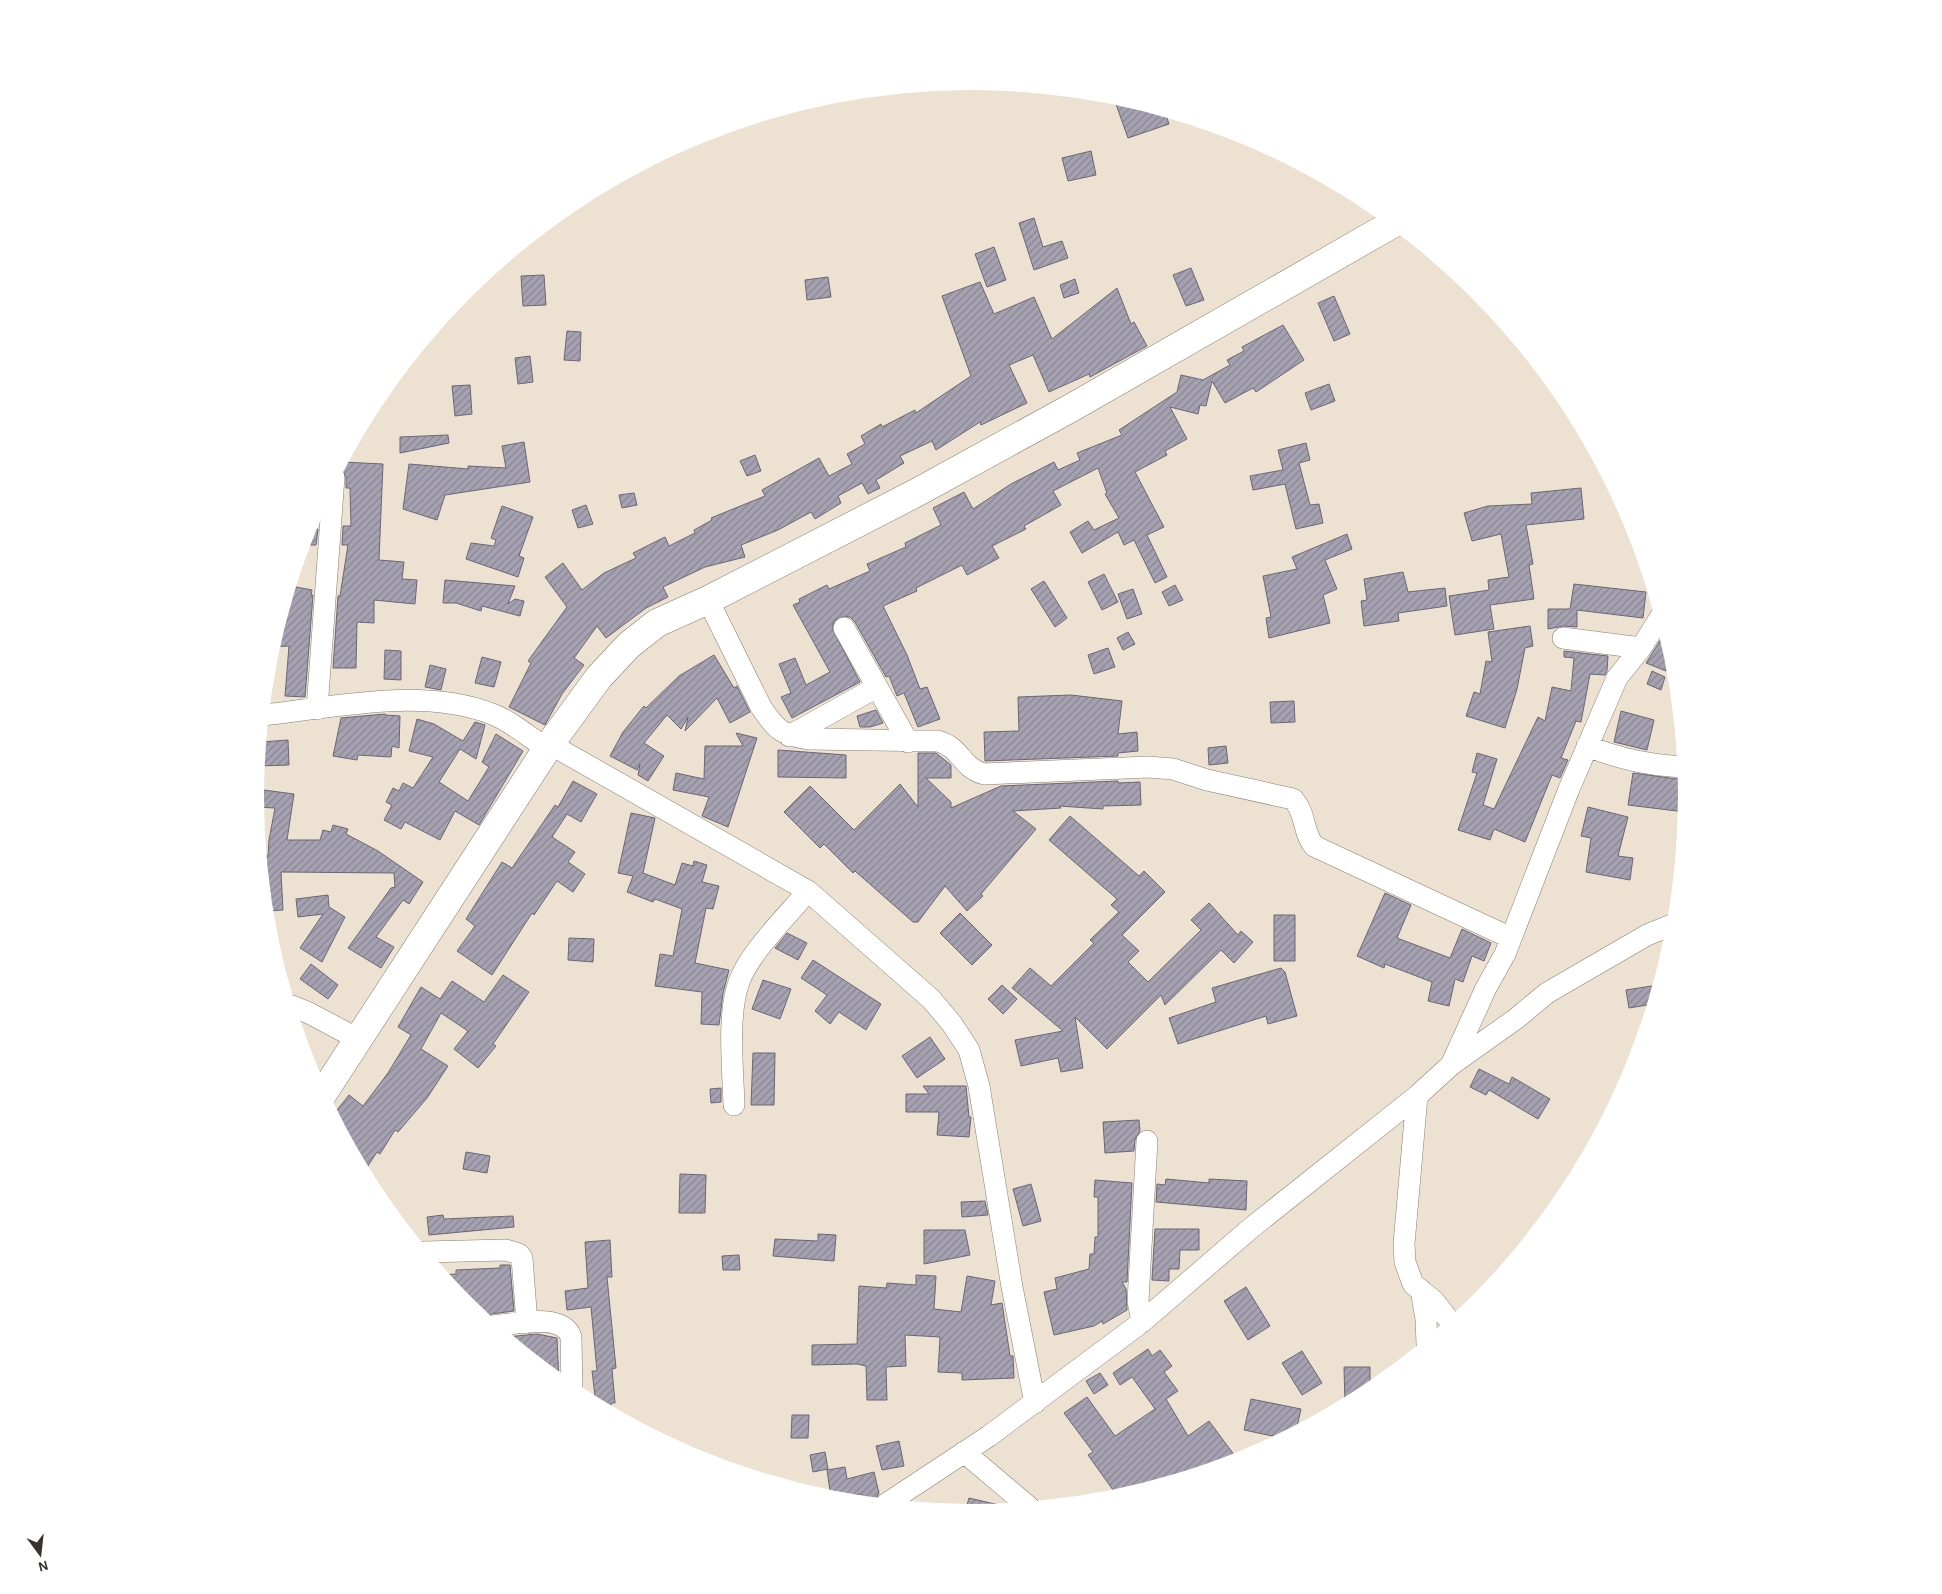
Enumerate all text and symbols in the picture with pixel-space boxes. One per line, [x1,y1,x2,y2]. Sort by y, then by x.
north arrow [15,1529,65,1579]
text: N [37,1558,50,1574]

